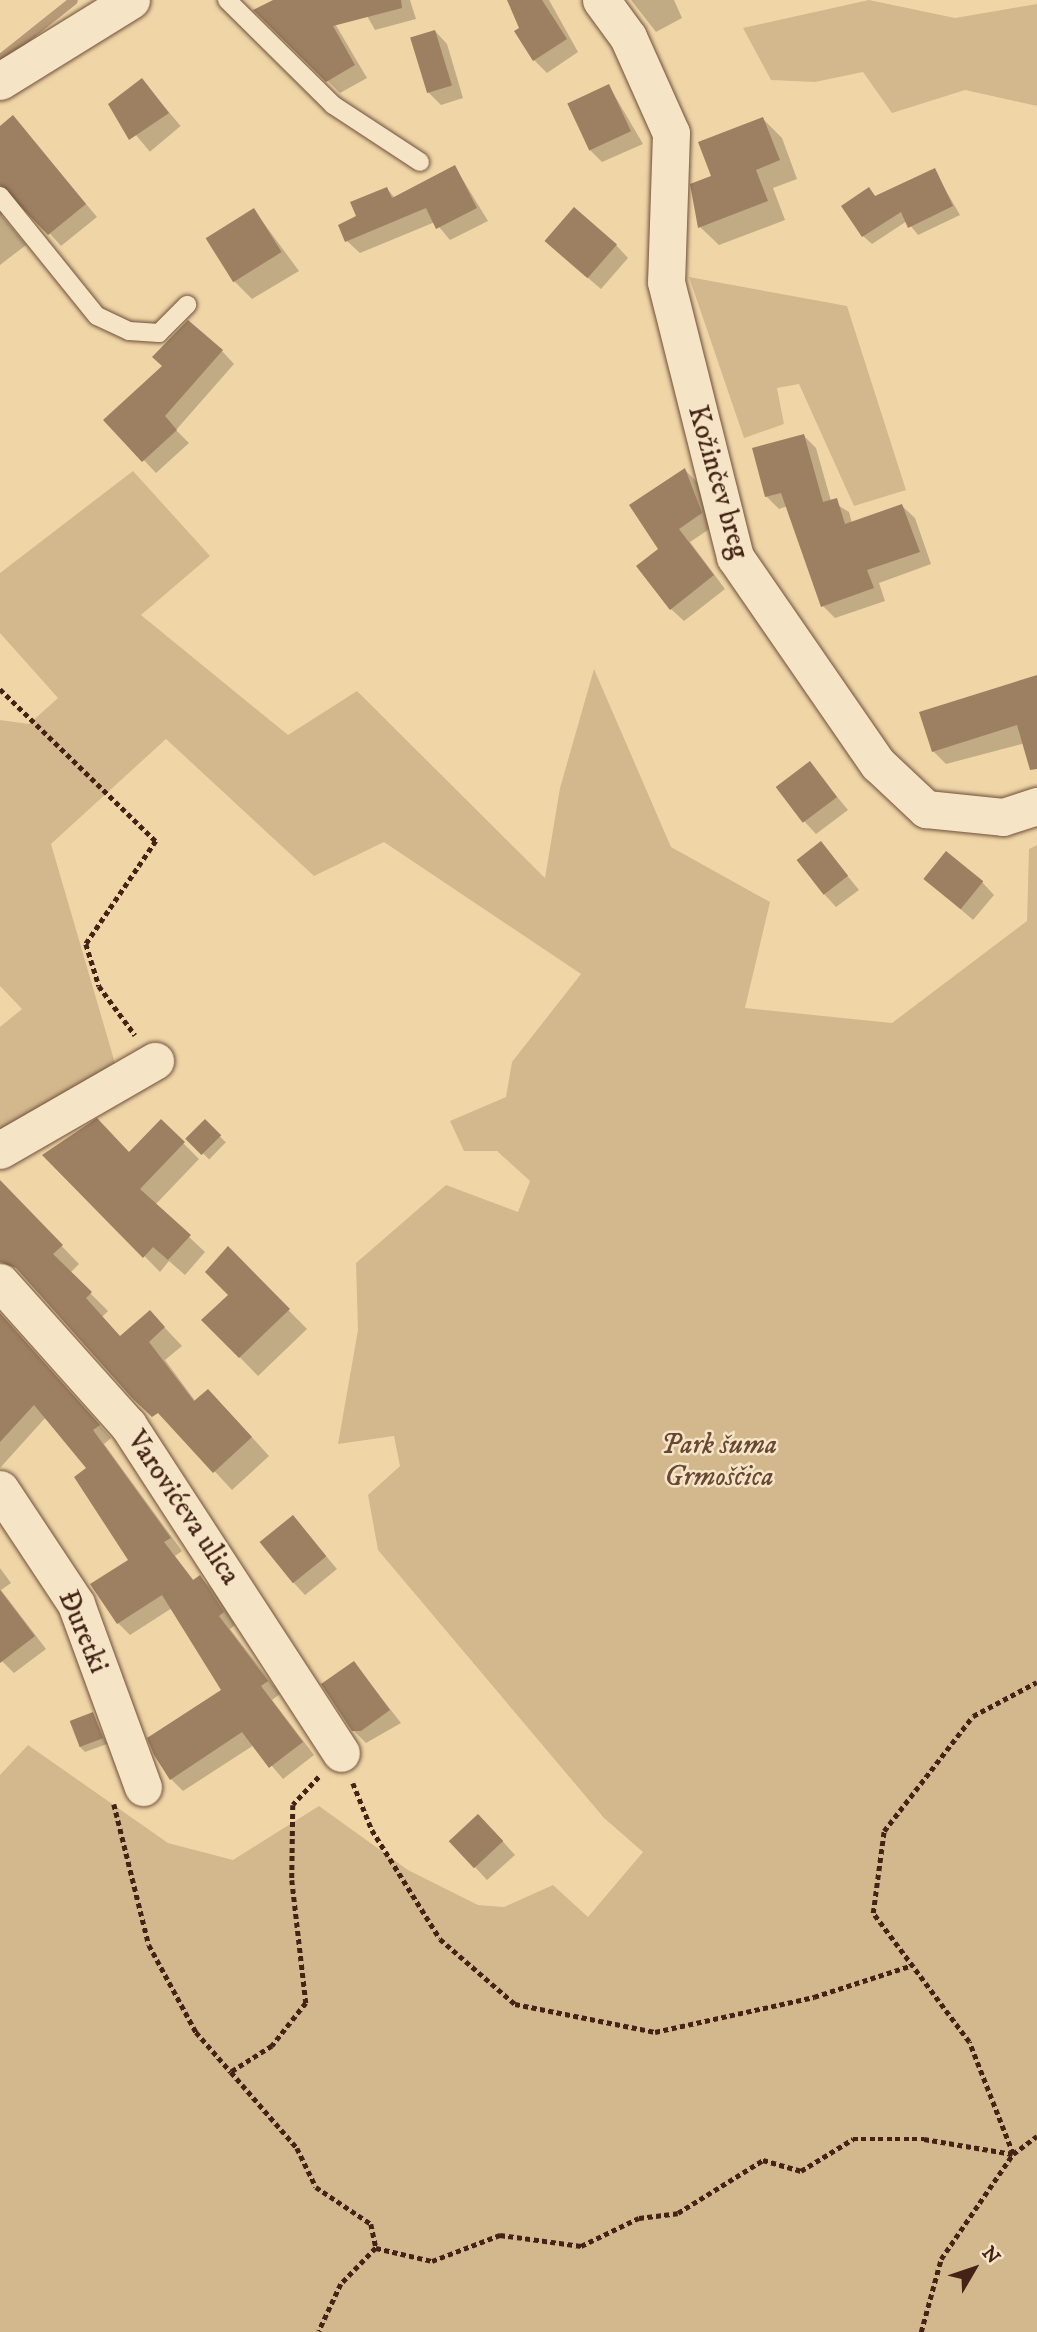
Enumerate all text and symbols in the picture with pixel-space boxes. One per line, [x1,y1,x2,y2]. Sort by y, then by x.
street label: Kožinčev breg [680,402,756,562]
street label: Varovićeva ulica [119,1425,247,1591]
park label: Park šuma Grmoščica [661,1428,777,1494]
street label: Đuretki [51,1586,115,1678]
north arrow [939,2234,1009,2304]
text: N [977,2242,1005,2269]

